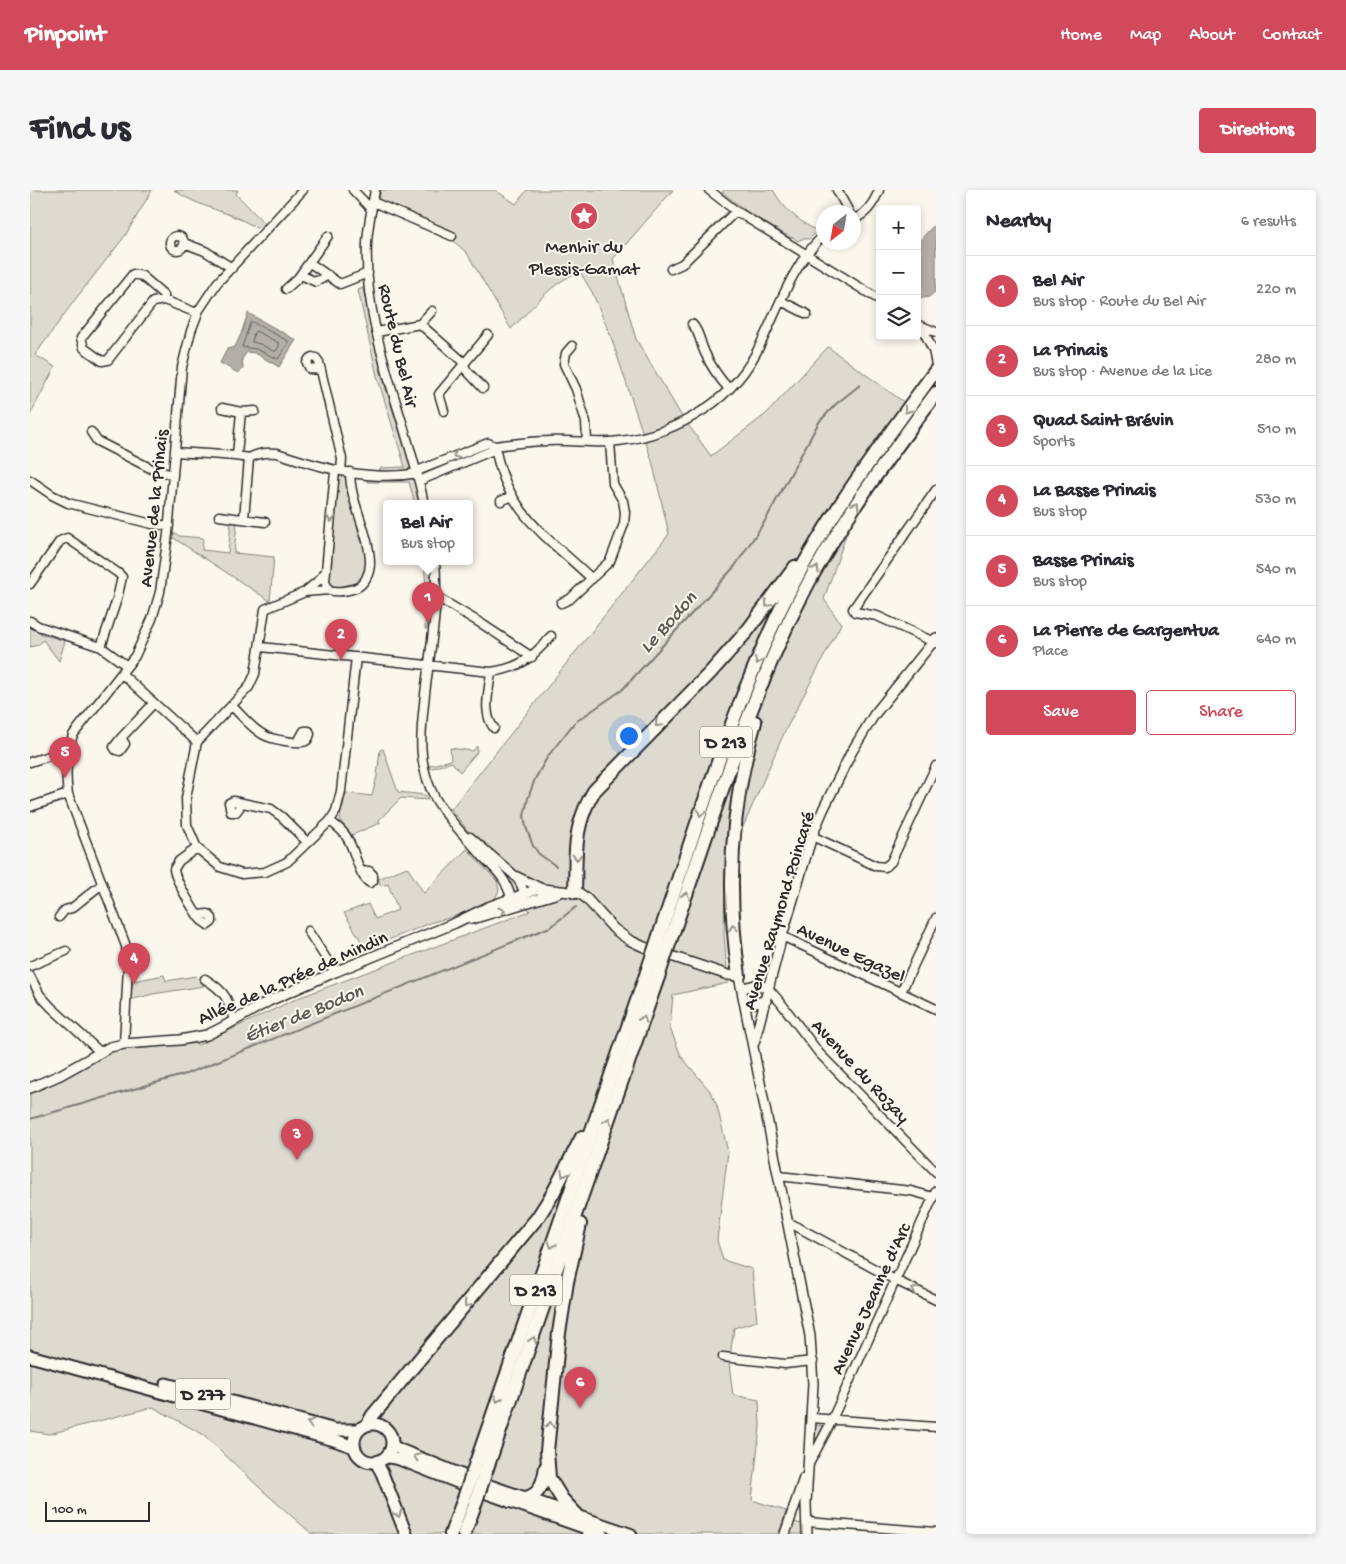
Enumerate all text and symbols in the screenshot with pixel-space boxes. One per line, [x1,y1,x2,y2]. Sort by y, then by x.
text: Pinpoint [25,21,106,50]
text: Home [1060,25,1102,46]
text: Map [1130,25,1161,46]
text: About [1189,25,1235,46]
text: Contact [1263,25,1321,46]
button: Directions [1199,108,1316,153]
text: Find us [30,110,130,151]
place icon: Menhir du Plessis-Gamat [569,201,599,231]
north arrow [816,205,861,250]
map controls [876,205,921,340]
button: + [876,205,921,250]
text: Nearby [986,210,1051,235]
text: 6 results [1241,213,1296,232]
place label: Menhir du Plessis-Gamat [528,237,641,282]
button: − [876,250,921,295]
text: Bel Air [1033,270,1083,293]
text: 1 [999,281,1005,300]
text: 220 m [1256,281,1296,300]
street label: Route du Bel Air [371,282,422,412]
text: Bus stop · Route du Bel Air [1033,293,1205,312]
button: layers [876,295,921,340]
text: La Prinais [1033,340,1107,363]
text: 2 [998,351,1006,370]
text: 280 m [1255,351,1296,370]
text: Bus stop · Avenue de la Lice [1033,363,1212,382]
one-way arrow [904,404,913,414]
text: Quad Saint Brévin [1033,410,1173,433]
text: 3 [998,421,1006,440]
text: 510 m [1257,421,1296,440]
street label: Avenue de la Prinais [136,427,175,588]
text: Sports [1033,433,1075,452]
one-way arrow [453,450,461,460]
text: La Basse Prinais [1033,480,1156,503]
text: 4 [998,491,1006,510]
text: 530 m [1255,491,1296,510]
popup [383,500,473,565]
one-way arrow [850,502,859,511]
text: Bus stop [1033,503,1087,522]
text: Bel Air [401,512,451,535]
one-way arrow [326,516,337,524]
text: Bus stop [401,535,455,554]
text: Basse Prinais [1033,550,1134,573]
text: 5 [998,561,1006,580]
text: 540 m [1256,561,1296,580]
one-way arrow [810,566,820,575]
text: Bus stop [1033,573,1087,592]
pin: 1 [412,582,444,623]
water label: Le Bodon [636,588,703,659]
one-way arrow [764,599,773,608]
pin: 2 [325,619,357,660]
text: La Pierre de Gargentua [1033,620,1219,643]
text: 6 [998,631,1006,650]
text: 640 m [1256,631,1296,650]
text: Place [1033,643,1068,662]
one-way arrow [753,656,764,665]
button: Save [986,690,1136,735]
button: Share [1146,690,1296,735]
one-way arrow [655,719,664,728]
your location [616,723,642,749]
road number: D 213 [700,726,752,758]
pin: 5 [49,737,81,778]
one-way arrow [697,809,707,817]
street label: Avenue Raymond Poincaré [739,809,822,1013]
one-way arrow [572,854,582,862]
one-way arrow [681,891,691,900]
one-way arrow [497,906,506,916]
street label: Avenue Egazel [793,919,908,989]
one-way arrow [728,923,739,931]
street label: Allée de la Prée de Mindin [195,927,392,1032]
pin: 4 [118,943,150,984]
water label: Étier de Bodon [242,981,368,1050]
one-way arrow [637,1015,647,1024]
street label: Avenue du Rozay [805,1015,914,1130]
one-way arrow [602,1117,612,1126]
pin: 3 [281,1119,313,1160]
one-way arrow [560,1168,570,1177]
street label: Avenue Jeanne d'Arc [827,1219,918,1379]
one-way arrow [547,1241,557,1249]
road number: D 213 [510,1274,562,1306]
one-way arrow [912,1286,921,1296]
one-way arrow [463,1298,472,1307]
one-way arrow [527,1336,537,1344]
pin: 6 [564,1367,596,1408]
road number: D 277 [176,1378,230,1410]
one-way arrow [494,1394,504,1403]
one-way arrow [306,1418,315,1429]
one-way arrow [544,1421,555,1429]
one-way arrow [413,1453,422,1463]
scale bar [45,1499,150,1522]
text: 100 m [52,1502,87,1519]
one-way arrow [392,1509,402,1518]

